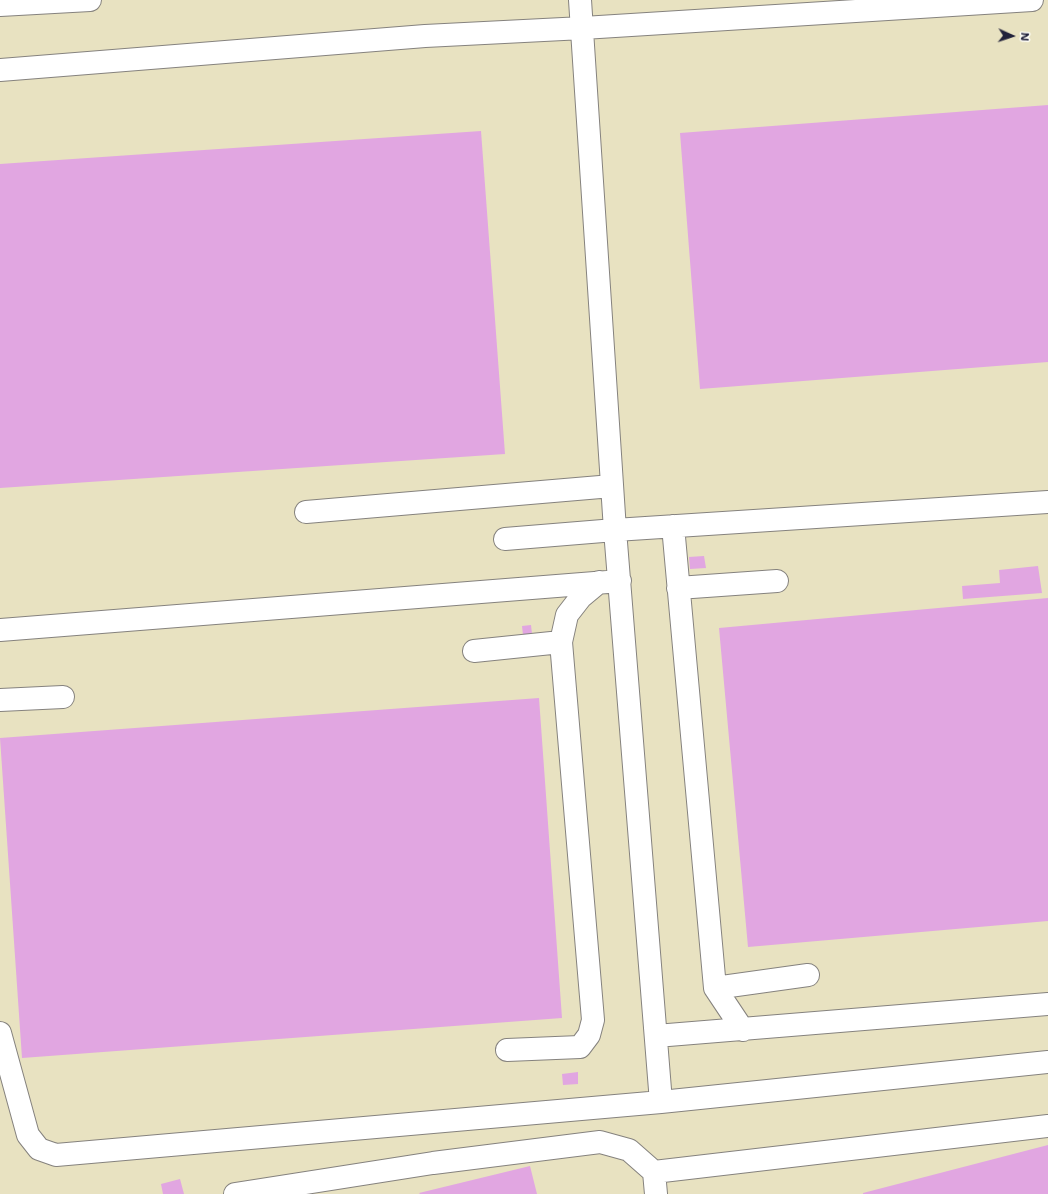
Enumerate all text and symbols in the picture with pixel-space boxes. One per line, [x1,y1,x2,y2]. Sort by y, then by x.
north arrow [992,16,1032,56]
text: N [1017,32,1032,41]

